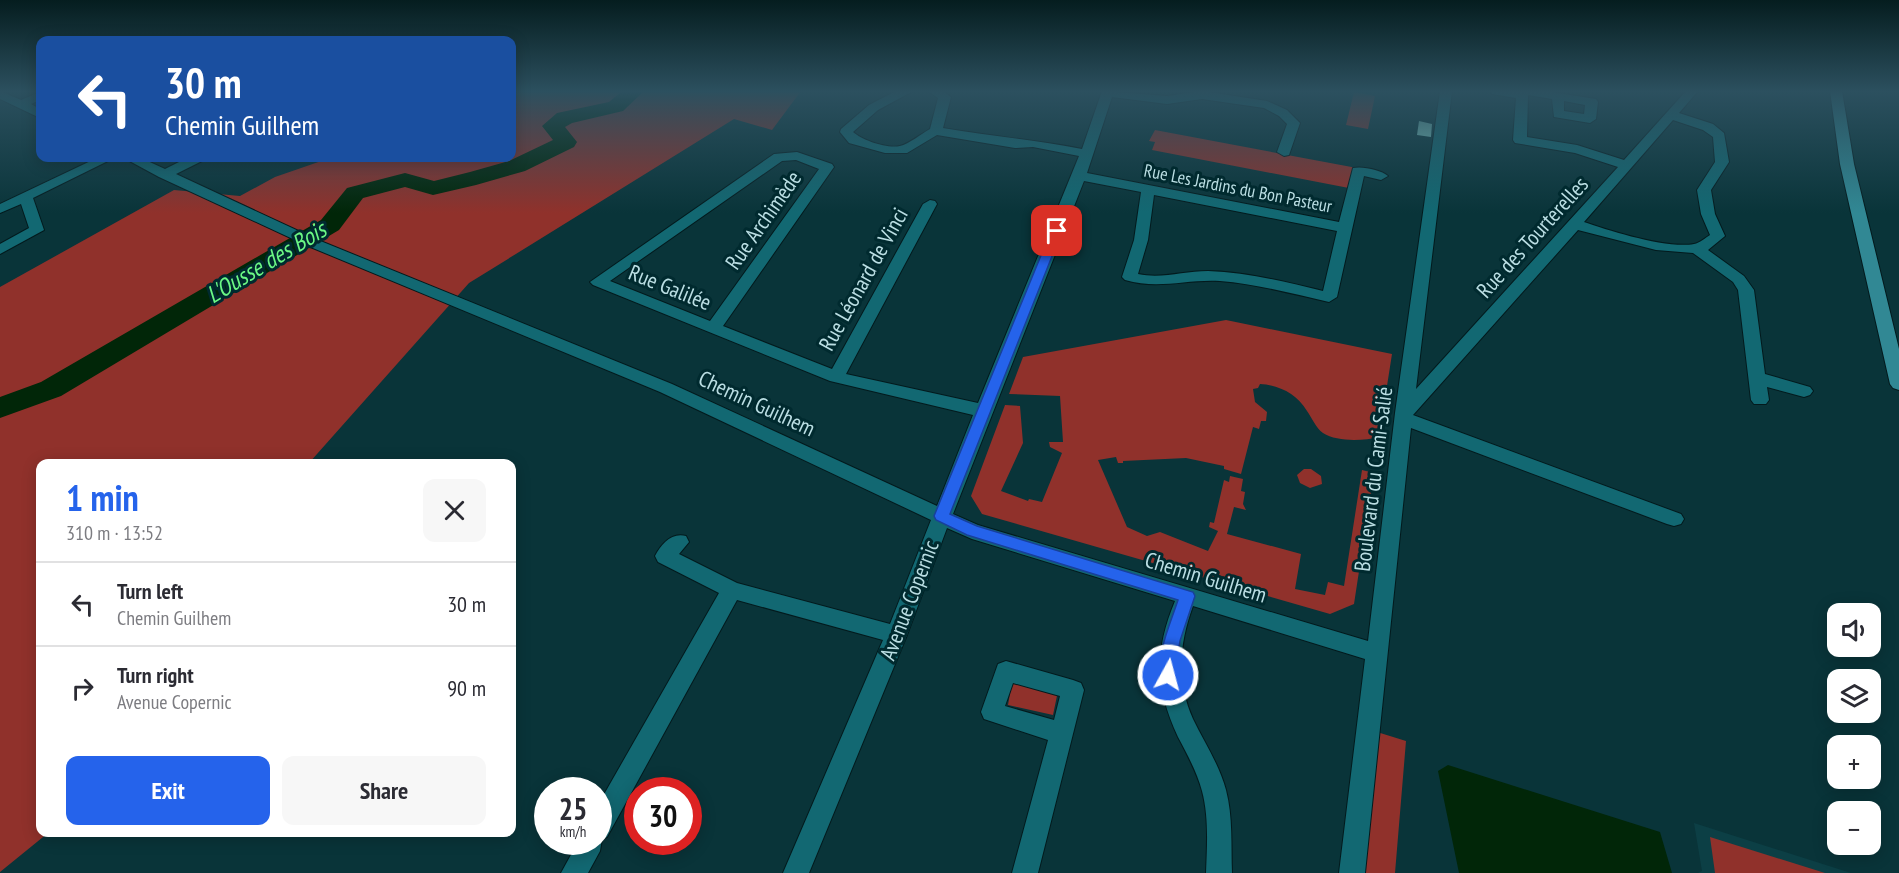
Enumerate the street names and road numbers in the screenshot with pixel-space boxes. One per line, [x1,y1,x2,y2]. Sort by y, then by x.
street label: Rue Les Jardins du Bon Pasteur [1142,158,1334,218]
street label: Rue Archimède [719,165,807,275]
street label: Rue des Tourterelles [1470,170,1594,304]
street label: Rue Léonard de Vinci [812,203,914,355]
street label: Rue Galilée [625,258,715,316]
street label: Chemin Guilhem [694,364,820,442]
street label: Boulevard du Cami-Salié [1348,385,1398,573]
street label: Avenue Copernic [873,536,945,664]
street label: Chemin Guilhem [1142,545,1270,609]

